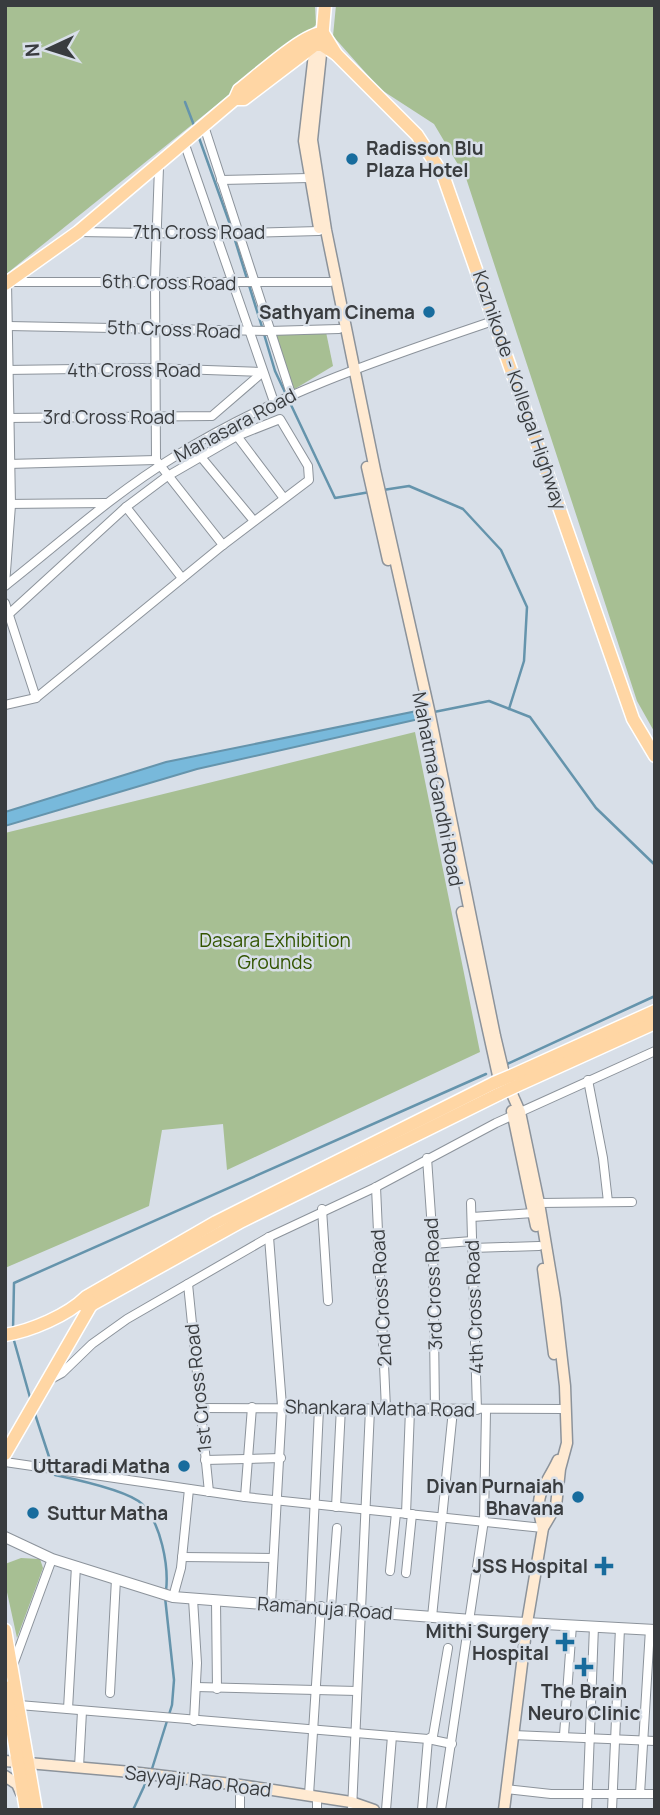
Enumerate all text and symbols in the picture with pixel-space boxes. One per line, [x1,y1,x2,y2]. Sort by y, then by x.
north arrow [14,14,84,84]
text: N [19,42,45,58]
place label: Radisson Blu Plaza Hotel [366,135,484,183]
marker: Radisson Blu Plaza Hotel [344,151,360,167]
street label: 7th Cross Road [133,219,265,245]
street label: Kozhikode - Kollegal Highway [467,267,573,513]
street label: 6th Cross Road [101,268,237,296]
place label: Sathyam Cinema [259,299,415,325]
marker: Sathyam Cinema [421,304,437,320]
street label: 5th Cross Road [107,314,241,344]
street label: 4th Cross Road [67,357,201,383]
street label: Manasara Road [169,382,301,468]
street label: 3rd Cross Road [43,404,175,430]
street label: Mahatma Gandhi Road [406,690,470,888]
park label: Dasara Exhibition Grounds [199,927,351,975]
street label: 3rd Cross Road [418,1217,448,1351]
street label: 2nd Cross Road [364,1229,398,1367]
street label: 4th Cross Road [459,1240,489,1374]
street label: 1st Cross Road [178,1323,218,1453]
street label: Shankara Matha Road [285,1393,475,1423]
place label: Uttaradi Matha [33,1453,170,1479]
marker: Uttaradi Matha [176,1458,192,1474]
place label: Divan Purnaiah Bhavana [426,1473,564,1521]
marker: Divan Purnaiah Bhavana [570,1489,586,1505]
place label: Suttur Matha [47,1500,168,1526]
marker: Suttur Matha [25,1505,41,1521]
place label: JSS Hospital [472,1553,588,1579]
marker: JSS Hospital [594,1556,614,1576]
street label: Ramanuja Road [256,1590,394,1626]
place label: Mithi Surgery Hospital [426,1618,549,1666]
marker: Mithi Surgery Hospital [555,1632,575,1652]
marker: The Brain Neuro Clinic [574,1657,594,1677]
place label: The Brain Neuro Clinic [528,1678,640,1726]
street label: Sayyaji Rao Road [123,1759,273,1803]

